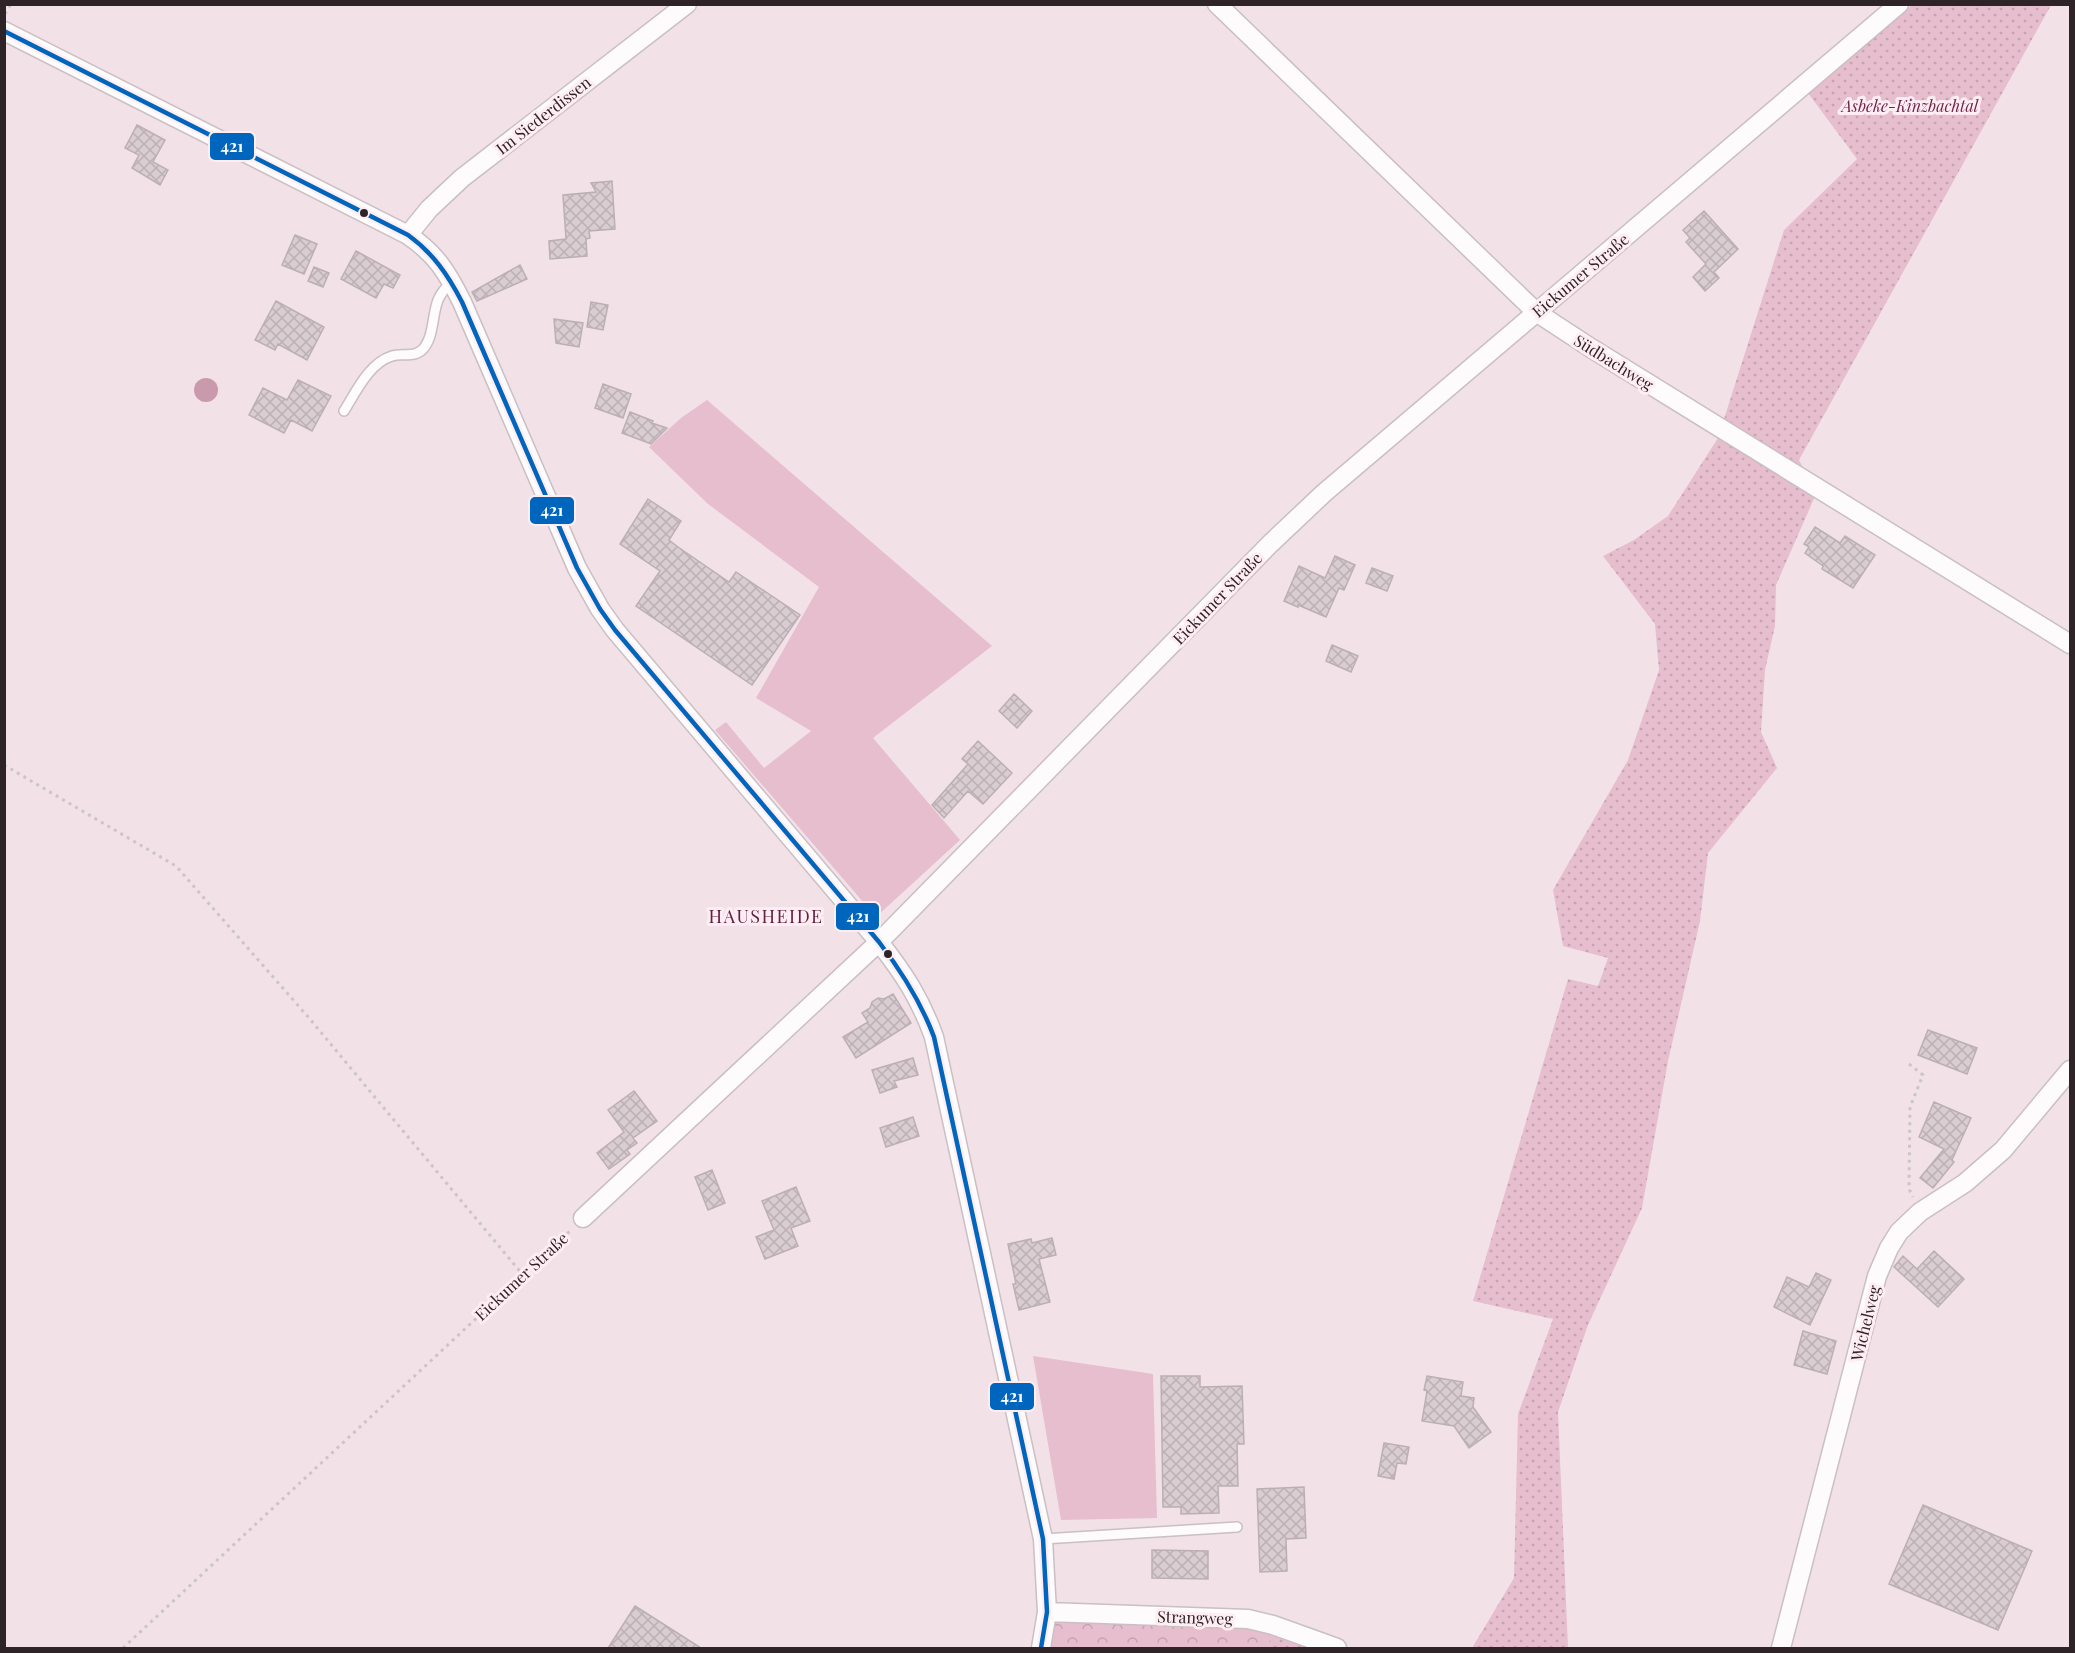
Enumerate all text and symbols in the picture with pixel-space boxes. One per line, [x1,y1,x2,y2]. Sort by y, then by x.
street label: Im Siederdissen [491,71,595,159]
park label: Asbeke-Kinzbachtal [1840,95,1979,116]
line badge: 421 [209,132,255,161]
text: 421 [221,135,243,156]
unlabelled marker [358,207,370,219]
street label: Eickumer Straße [1527,228,1633,322]
street label: Südbachweg [1570,329,1658,395]
line badge: 421 [529,496,575,525]
text: 421 [541,499,563,520]
street label: Eickumer Straße [1168,547,1266,649]
line badge: 421 [835,902,880,931]
district label: HAUSHEIDE [709,904,823,928]
text: 421 [847,905,869,926]
unlabelled marker [882,948,894,960]
street label: Eickumer Straße [470,1227,572,1325]
street label: Wichelweg [1845,1282,1885,1364]
line badge: 421 [989,1382,1035,1411]
text: 421 [1001,1385,1023,1406]
street label: Strangweg [1157,1605,1234,1629]

